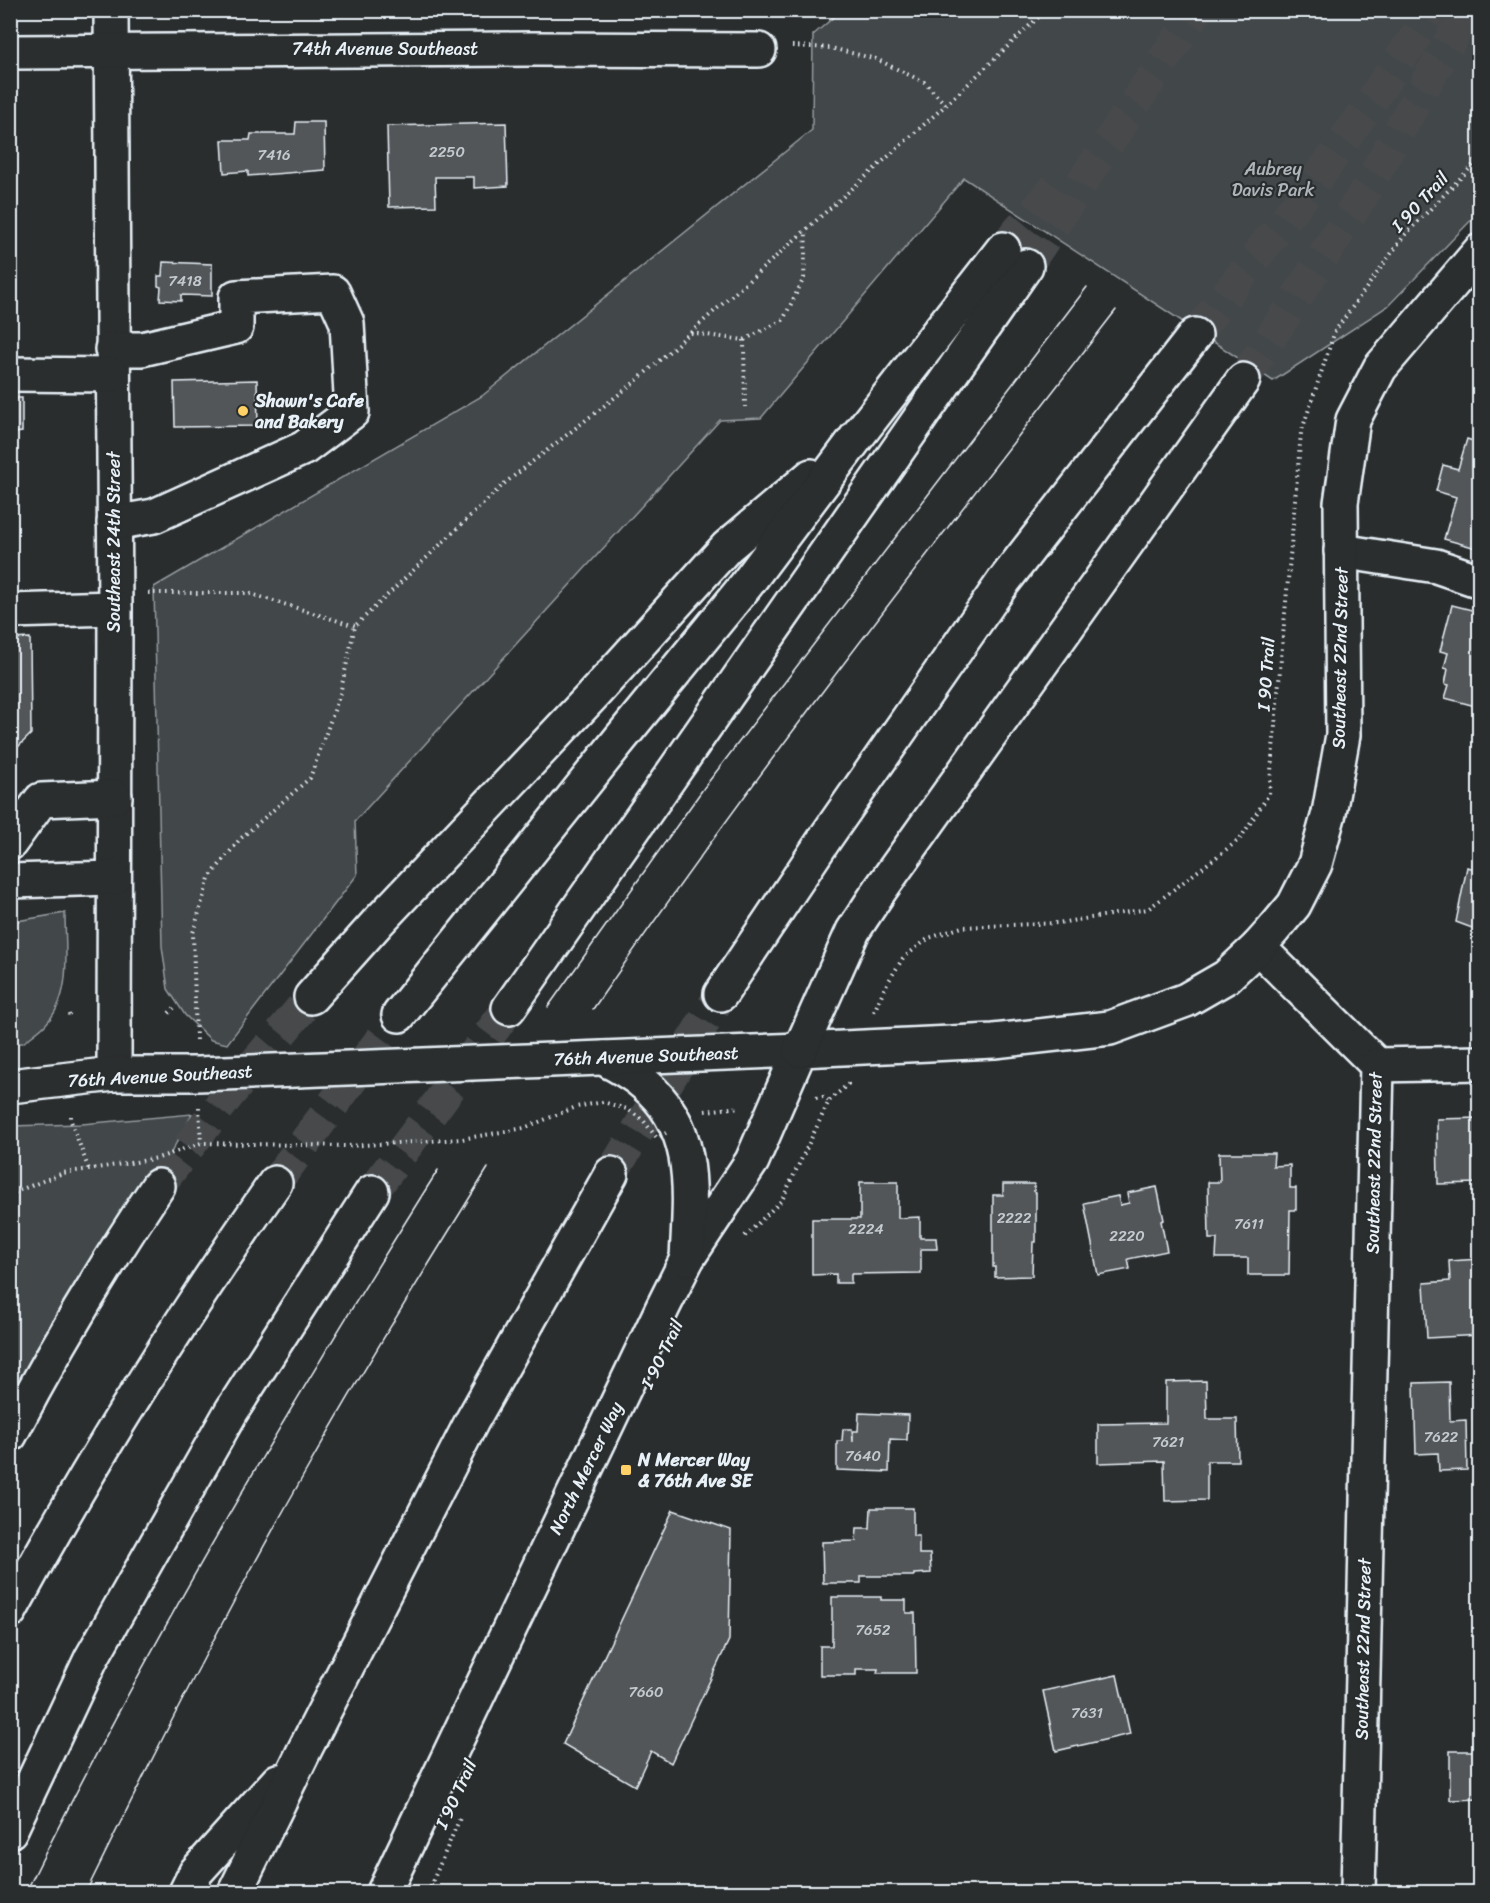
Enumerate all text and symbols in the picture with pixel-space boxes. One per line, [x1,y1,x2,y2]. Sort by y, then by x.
street label: 74th Avenue Southeast [292,33,478,65]
house number: 2250 [429,139,465,165]
house number: 7416 [258,142,290,168]
park label: Aubrey Davis Park [1232,153,1315,206]
street label: I 90 Trail [1382,163,1457,241]
house number: 7418 [168,268,202,294]
place label: Shawn's Cafe and Bakery [254,385,365,438]
marker: Shawn's Cafe and Bakery [236,404,250,418]
street label: Southeast 24th Street [98,451,130,632]
street label: Southeast 22nd Street [1322,566,1358,749]
street label: I 90 Trail [1247,635,1285,713]
street label: 76th Avenue Southeast [553,1037,739,1075]
street label: 76th Avenue Southeast [67,1055,253,1097]
street label: Southeast 22nd Street [1356,1071,1392,1254]
house number: 2222 [997,1205,1032,1231]
house number: 7611 [1234,1211,1264,1237]
house number: 2224 [848,1216,884,1242]
house number: 2220 [1109,1223,1145,1249]
street label: I 90 Trail [631,1313,693,1395]
street label: North Mercer Way [540,1395,632,1540]
house number: 7622 [1424,1424,1459,1450]
house number: 7621 [1152,1429,1184,1455]
house number: 7640 [845,1443,881,1469]
place label: N Mercer Way & 76th Ave SE [637,1444,754,1497]
marker: N Mercer Way & 76th Ave SE [619,1463,633,1477]
street label: Southeast 22nd Street [1345,1557,1381,1740]
house number: 7652 [856,1617,891,1643]
house number: 7660 [628,1679,664,1705]
house number: 7631 [1071,1700,1103,1726]
street label: I 90 Trail [425,1753,486,1835]

